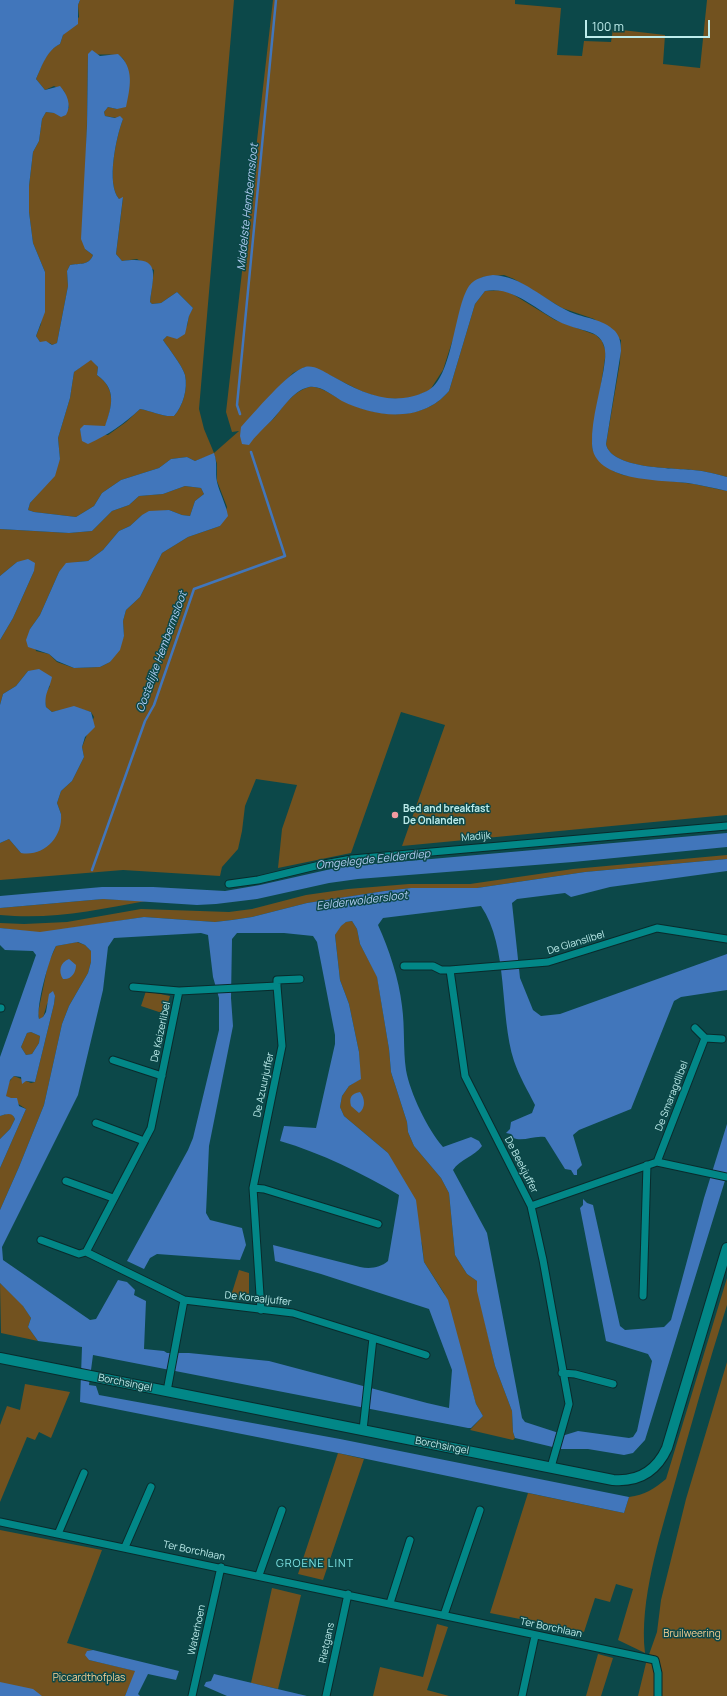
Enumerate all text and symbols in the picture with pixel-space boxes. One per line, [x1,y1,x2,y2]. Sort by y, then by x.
scale bar [587,12,712,38]
text: 100 m [592,18,624,35]
water label: Middelste Hembermsloot [235,143,261,271]
water label: Oostelijke Hembermsloot [134,590,190,714]
place label: Bed and breakfast De Onlanden [403,803,490,826]
marker: Bed and breakfast De Onlanden [390,810,400,820]
street label: Madijk [461,830,491,844]
water label: Omgelegde Eelderdiep [315,847,431,873]
water label: Eelderwoldersloot [316,889,408,913]
street label: De Glanslibel [546,929,606,957]
street label: De Keizerlibel [149,1001,173,1063]
street label: De Azuurjuffer [251,1051,277,1119]
street label: De Smaragdlibel [653,1059,691,1133]
street label: De Beekjuffer [502,1135,540,1195]
street label: De Koraaljuffer [224,1290,292,1308]
street label: Borchsingel [97,1372,153,1394]
street label: Borchsingel [414,1435,470,1457]
street label: Ter Borchlaan [162,1539,226,1563]
district label: GROENE LINT [276,1557,354,1571]
street label: Waterhoen [186,1604,208,1656]
street label: Ter Borchlaan [519,1616,583,1640]
street label: Rietgans [317,1622,337,1664]
park label: Bruilweering [663,1628,721,1640]
park label: Piccardthofplas [53,1672,125,1684]

